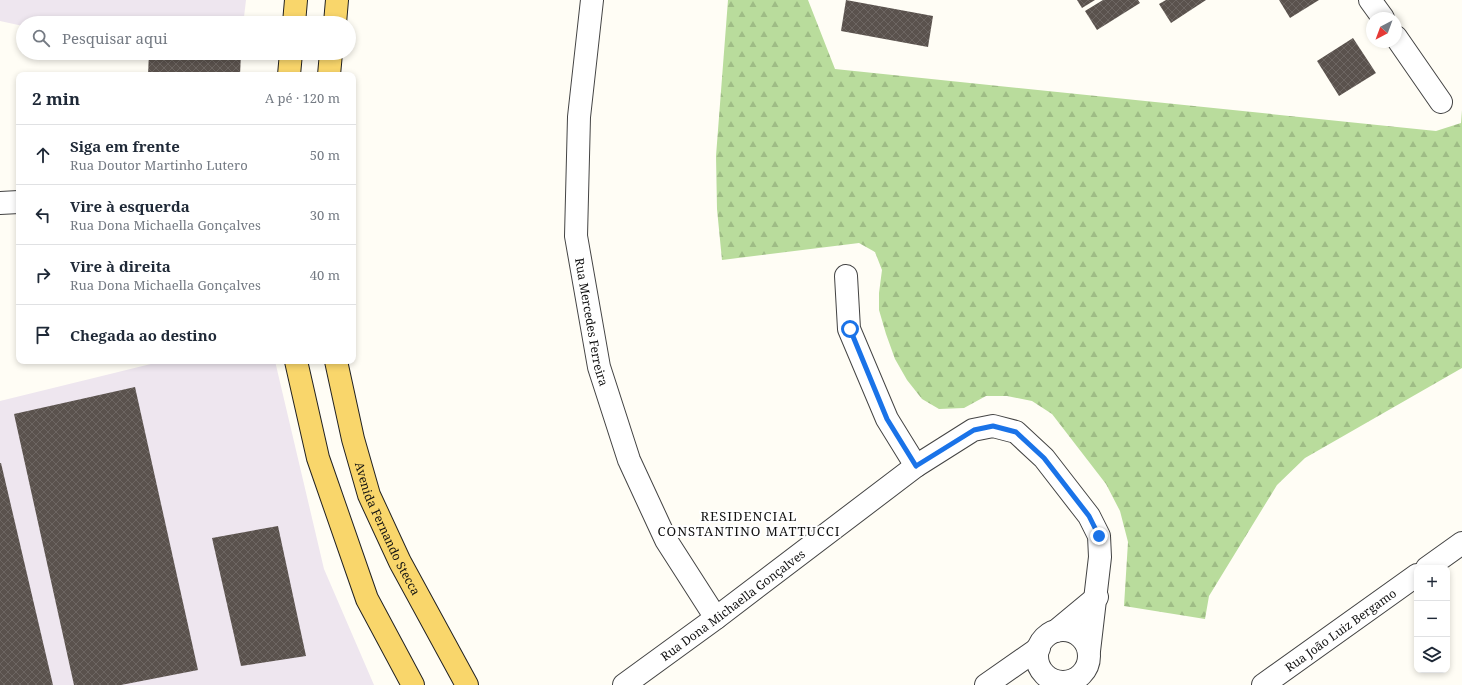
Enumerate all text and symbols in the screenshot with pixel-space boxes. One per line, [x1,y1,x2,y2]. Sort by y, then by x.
north arrow [1366,12,1402,48]
search box [16,16,356,60]
icon: search [30,27,52,49]
text: Pesquisar aqui [62,28,168,48]
text: 2 min [32,87,80,110]
text: A pé · 120 m [265,89,340,107]
text: Siga em frente [70,136,180,156]
icon: ahead [32,144,54,166]
text: 50 m [310,146,340,164]
text: Rua Doutor Martinho Lutero [70,156,248,174]
text: Vire à esquerda [70,196,190,216]
icon: left [32,204,54,226]
text: 30 m [310,206,340,224]
text: Rua Dona Michaella Gonçalves [70,216,261,234]
text: Vire à direita [70,256,171,276]
street label: Rua Mercedes Ferreira [571,256,613,388]
icon: right [32,264,54,286]
text: 40 m [310,266,340,284]
text: Rua Dona Michaella Gonçalves [70,276,261,294]
route start [841,320,859,338]
icon: arrive [32,324,54,346]
text: Chegada ao destino [70,325,217,345]
street label: Avenida Fernando Stecca [351,460,425,598]
district label: RESIDENCIAL CONSTANTINO MATTUCCI [658,507,840,540]
route end [1090,527,1108,545]
street label: Rua Dona Michaella Gonçalves [657,545,808,664]
map controls [1414,565,1450,673]
button: + [1414,565,1450,601]
street label: Rua João Luiz Bergamo [1281,584,1399,675]
button: − [1414,601,1450,637]
button: layers [1414,637,1450,673]

